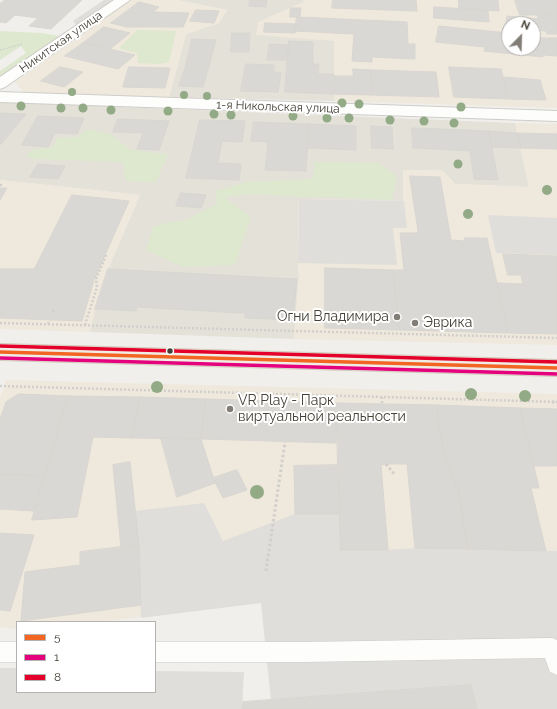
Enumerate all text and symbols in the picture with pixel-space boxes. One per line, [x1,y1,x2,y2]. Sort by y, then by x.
street label: Никитская улица [17,8,105,76]
north arrow [501,16,541,56]
text: N [519,18,532,33]
street label: 1-я Никольская улица [216,98,340,116]
place label: Огни Владимира [277,309,389,325]
marker: Огни Владимира [392,312,402,322]
place label: Эврика [423,315,472,331]
marker: Эврика [410,318,420,328]
unlabelled marker [165,346,175,356]
place label: VR Play - Парк виртуальной реальности [238,393,406,426]
marker: VR Play - Парк виртуальной реальности [225,404,235,414]
legend [16,621,156,693]
text: 5 [54,630,61,644]
text: 1 [54,650,59,664]
text: 8 [54,670,61,684]

